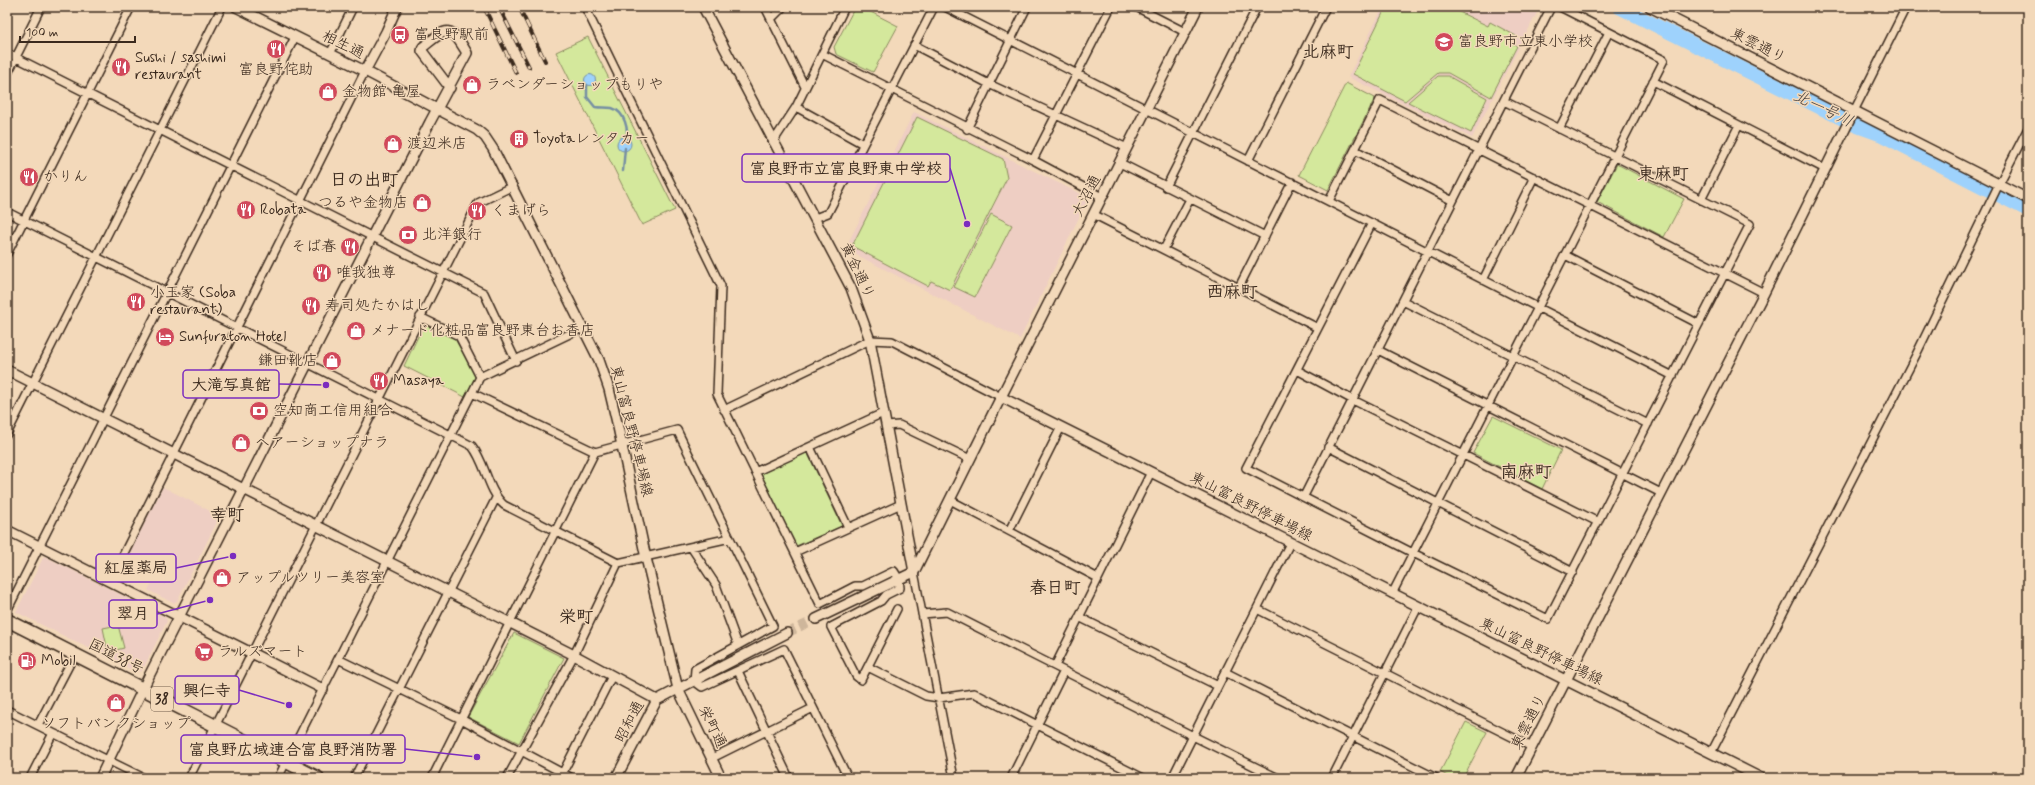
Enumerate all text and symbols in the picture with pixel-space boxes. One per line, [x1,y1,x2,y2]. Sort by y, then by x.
scale bar [20,18,135,44]
street label: 東雲通り [1727,23,1789,69]
bus stop icon: 富良野駅前 [389,24,411,46]
text: 100 m [26,25,58,41]
place label: 富良野駅前 [414,25,489,45]
street label: 相生通 [318,26,368,64]
school or university icon: 富良野市立東小学校 [1433,31,1455,53]
place label: 富良野市立東小学校 [1458,32,1593,52]
restaurant icon: 富良野侘助 [265,38,287,60]
district label: 北麻町 [1303,41,1354,63]
place label: Sushi / sashimi restaurant [135,48,226,85]
restaurant icon: Sushi / sashimi restaurant [110,56,132,78]
place label: 富良野侘助 [238,60,314,80]
shop icon: ラベンダーショップもりや [461,74,483,96]
place label: ラベンダーショップもりや [486,75,664,95]
shop icon: 金物館 亀屋 [317,81,339,103]
place label: 金物館 亀屋 [342,82,421,102]
water label: 北一号川 [1790,86,1856,132]
building icon: Toyotaレンタカー [508,128,530,150]
place label: Toyotaレンタカー [533,129,650,149]
shop icon: 渡辺米店 [382,133,404,155]
place label: 渡辺米店 [407,134,467,154]
callout: 富良野市立富良野東中学校 [742,154,950,182]
text: 富良野市立富良野東中学校 [750,159,942,180]
district label: 東麻町 [1638,163,1689,185]
restaurant icon: かりん [18,166,40,188]
place label: かりん [43,167,88,187]
district label: 日の出町 [330,169,398,191]
street label: 大沼通 [1068,171,1106,221]
shop icon: つるや金物店 [411,192,433,214]
place label: つるや金物店 [318,193,408,213]
restaurant icon: Robata [235,199,257,221]
place label: Robata [260,200,307,220]
restaurant icon: くまげら [466,200,488,222]
place label: くまげら [491,201,551,221]
bank icon: 北洋銀行 [397,224,419,246]
place label: 北洋銀行 [422,225,482,245]
restaurant icon: そば春 [339,236,361,258]
place label: そば春 [291,237,336,257]
street label: 黄金通り [835,240,879,302]
restaurant icon: 唯我独尊 [311,262,333,284]
place label: 唯我独尊 [336,263,396,283]
district label: 西麻町 [1207,281,1258,303]
place label: 小玉家 (Soba restaurant) [150,283,236,320]
restaurant icon: 小玉家 (Soba restaurant) [125,291,147,313]
restaurant icon: 寿司処たかはし [300,295,322,317]
place label: 寿司処たかはし [325,296,430,316]
shop icon: メナード化粧品富良野東台お香店 [345,320,367,342]
place label: メナード化粧品富良野東台お香店 [370,321,595,341]
hotel icon: Sunfuraton Hotel [154,326,176,348]
place label: Sunfuraton Hotel [179,327,286,347]
shop icon: 鎌田靴店 [321,350,343,372]
place label: 鎌田靴店 [258,351,318,371]
street label: 東山富良野停車場線 [605,363,657,499]
callout: 大滝写真館 [183,370,279,398]
restaurant icon: Masaya [368,370,390,392]
place label: Masaya [393,371,445,391]
text: 大滝写真館 [191,375,271,396]
bank icon: 空知商工信用組合 [248,400,270,422]
place label: 空知商工信用組合 [273,401,393,421]
shop icon: ヘアーショップナラ [230,432,252,454]
place label: ヘアーショップナラ [255,433,389,453]
district label: 南麻町 [1501,461,1552,483]
street label: 東山富良野停車場線 [1186,467,1316,547]
district label: 幸町 [210,504,244,526]
callout: 紅屋薬局 [96,554,176,582]
text: 紅屋薬局 [104,558,168,579]
shop icon: アップルツリー美容室 [211,567,233,589]
place label: アップルツリー美容室 [236,568,385,588]
district label: 春日町 [1030,577,1081,599]
callout: 翠月 [109,600,157,628]
text: 翠月 [117,604,149,625]
district label: 栄町 [559,606,593,628]
street label: 東山富良野停車場線 [1476,613,1606,691]
street label: 国道38号 [85,634,147,680]
supermarket icon: ラルズマート [193,641,215,663]
place label: ラルズマート [218,642,307,662]
fuel station icon: Mobil [16,650,38,672]
place label: Mobil [41,651,76,671]
callout: 興仁寺 [175,676,239,704]
text: 興仁寺 [183,681,231,702]
road number: 38 [151,687,173,711]
street label: 東雲通り [1506,691,1552,753]
shop icon: ソフトバンクショップ [105,692,127,714]
street label: 昭和通 [611,697,649,747]
street label: 栄町通 [693,702,731,752]
place label: ソフトバンクショップ [41,714,191,734]
callout: 富良野広域連合富良野消防署 [181,735,405,763]
text: 富良野広域連合富良野消防署 [189,740,397,761]

